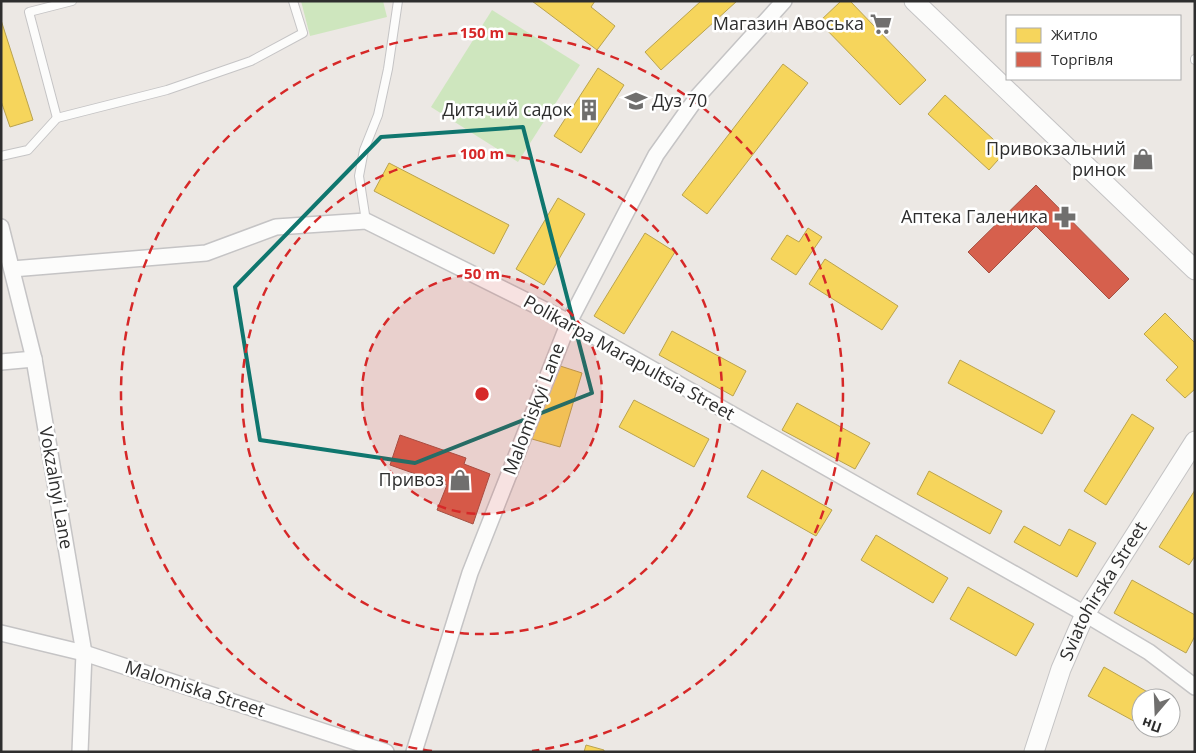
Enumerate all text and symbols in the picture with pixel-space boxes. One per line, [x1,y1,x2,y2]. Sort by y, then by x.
place label: Магазин Авоська [713,11,864,35]
supermarket icon: Магазин Авоська [868,11,894,37]
legend [1006,15,1181,80]
text: 150 m [460,22,504,42]
text: Житло [1051,24,1098,44]
text: Торгівля [1051,49,1113,69]
school or university icon: Дуз 70 [623,88,649,114]
place label: Дуз 70 [652,88,707,112]
place label: Дитячий садок [442,97,573,121]
building icon: Дитячий садок [576,97,602,123]
place label: Привокзальний ринок [986,136,1127,181]
text: 100 m [460,143,504,163]
shop icon: Привокзальний ринок [1130,146,1156,172]
place label: Аптека Галеника [901,204,1048,228]
pharmacy icon: Аптека Галеника [1052,204,1078,230]
text: 50 m [464,263,500,283]
street label: Polikarpa Marapultsia Street [520,289,739,425]
street label: Malomiskyi Lane [497,339,569,478]
centre of rings [473,385,491,403]
street label: Vokzalnyi Lane [34,425,80,551]
place label: Привоз [379,467,444,491]
shop icon: Привоз [447,467,473,493]
street label: Sviatohirska Street [1053,517,1152,664]
street label: Malomiska Street [122,654,268,722]
north arrow [1131,688,1181,738]
text: Пн [1139,714,1164,738]

